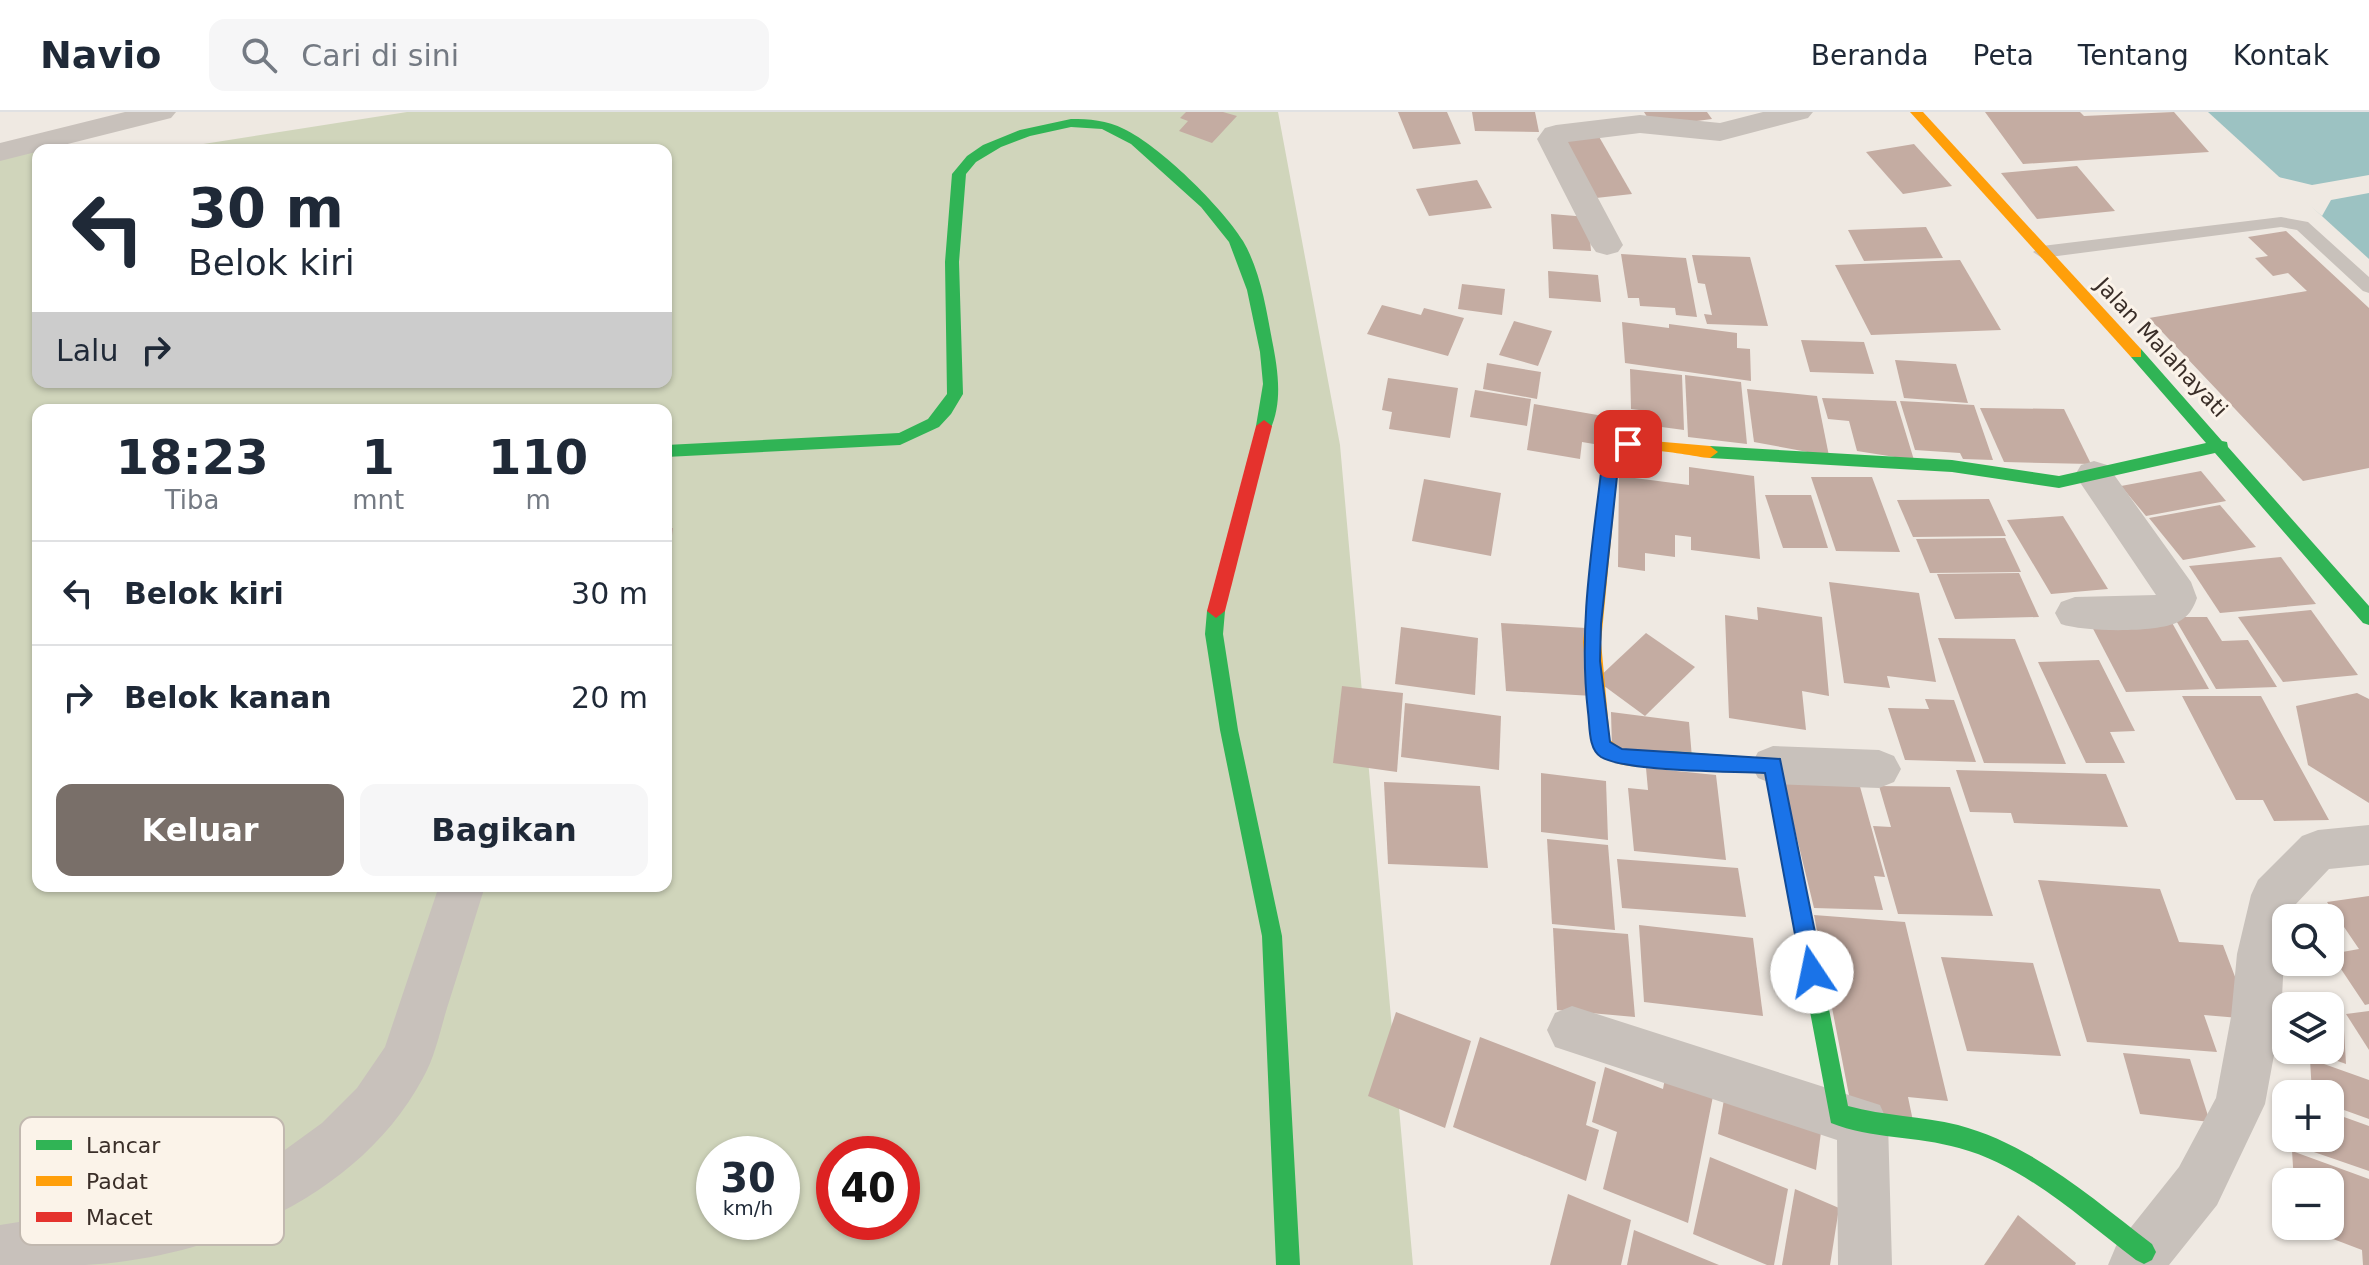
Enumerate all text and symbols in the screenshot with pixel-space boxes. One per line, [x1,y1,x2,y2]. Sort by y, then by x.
search box [209,19,769,91]
text: Navio [40,33,161,77]
icon: search [237,33,281,77]
text: Cari di sini [301,38,459,73]
text: Beranda [1811,39,1929,72]
text: Peta [1973,39,2034,72]
text: Tentang [2078,39,2189,72]
text: Kontak [2233,39,2329,72]
text: 30 m [188,175,344,240]
icon: left [56,176,160,280]
text: Belok kiri [188,242,355,283]
street label: Jalan Malahayati [2089,271,2233,422]
icon: right [134,328,178,372]
text: Lalu [56,333,118,368]
pin [1594,410,1662,478]
icon: arrive [1606,422,1650,466]
text: 18:23 [116,429,269,485]
text: 1 [362,429,395,485]
text: 110 [488,429,588,485]
text: Tiba [165,485,220,515]
text: mnt [352,485,404,515]
text: m [525,485,551,515]
icon: left [56,571,100,615]
text: Belok kiri [124,576,284,611]
text: 30 m [571,576,648,611]
icon: right [56,675,100,719]
text: Belok kanan [124,680,332,715]
text: 20 m [571,680,648,715]
button: Keluar [56,784,344,876]
button: Bagikan [360,784,648,876]
map controls [2272,904,2344,1240]
button: search [2272,904,2344,976]
position arrow [1770,930,1854,1014]
button: layers [2272,992,2344,1064]
button: + [2272,1080,2344,1152]
legend [20,1117,284,1245]
text: Lancar [86,1133,161,1158]
speed limit sign: 40 [816,1136,920,1240]
text: 30 [720,1155,776,1201]
button: − [2272,1168,2344,1240]
text: Padat [86,1169,148,1194]
text: km/h [723,1196,773,1220]
text: Macet [86,1205,153,1230]

